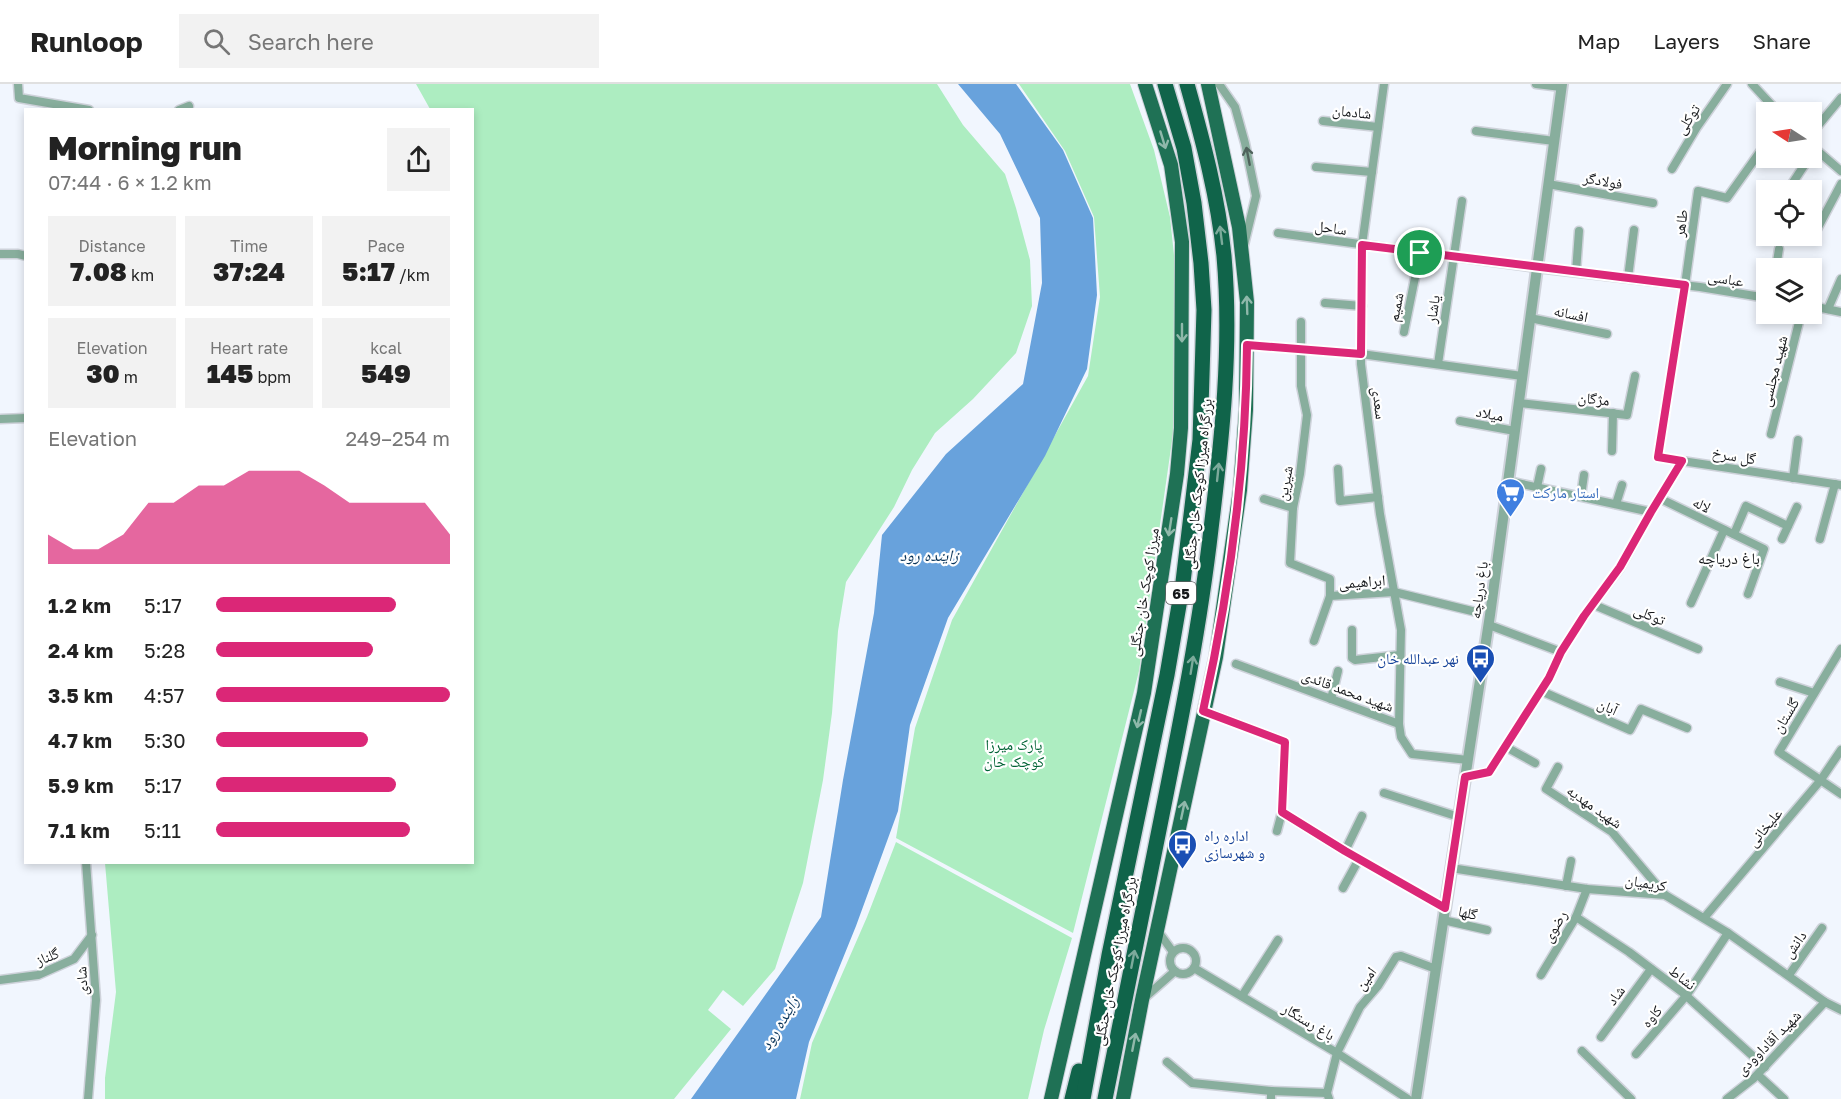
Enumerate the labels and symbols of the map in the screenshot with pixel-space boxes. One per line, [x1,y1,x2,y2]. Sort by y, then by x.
street label: شادمان [1331,100,1373,124]
street label: توکلی [1671,100,1705,139]
north arrow [1756,102,1822,168]
one-way arrow [1158,130,1169,149]
one-way arrow [1242,147,1253,167]
street label: فولادگر [1581,168,1624,193]
street label: طاهر [1669,208,1692,239]
street label: ساحل [1314,216,1348,240]
one-way arrow [1215,226,1226,246]
pin [1394,227,1445,278]
street label: عباسی [1707,266,1746,292]
street label: شمیم [1383,291,1409,324]
street label: یاشار [1421,293,1444,325]
one-way arrow [1241,296,1252,316]
street label: افسانه [1552,301,1590,325]
one-way arrow [1176,322,1188,342]
street label: شهید مجلسی [1755,333,1792,409]
street label: سعدی [1367,386,1391,421]
street label: مژگان [1577,387,1611,411]
street label: بزرگراه میرزا کوچک خان جنگلی [1179,398,1217,571]
street label: میلاد [1475,402,1505,425]
street label: گل سرخ [1710,443,1758,469]
one-way arrow [1213,462,1224,482]
street label: شیرین [1272,464,1298,502]
supermarket icon: استار مارکت [1495,476,1527,518]
place label: استار مارکت [1532,483,1599,502]
street label: لاله [1690,492,1714,516]
one-way arrow [1164,517,1175,536]
street label: میرزا کوچک خان جنگلی [1124,526,1164,658]
water label: زاینده رود [900,545,960,565]
district label: باغ دریاچه [1698,548,1760,569]
street label: باغ دریاچه [1465,560,1493,620]
street label: ابراهیمی [1338,570,1386,594]
road number: 65 [1166,582,1196,604]
street label: توکلی [1631,599,1669,631]
bus stop icon: نهر عبدالله خان [1464,642,1496,684]
place label: نهر عبدالله خان [1377,649,1459,669]
one-way arrow [1186,656,1197,675]
street label: شهید محمد قائدی [1299,665,1396,717]
street label: آبان [1594,694,1622,721]
street label: گلستان [1768,694,1804,737]
one-way arrow [1132,710,1144,729]
park label: پارک میرزا کوچک خان [984,735,1044,772]
street label: شهید مهدیه [1563,780,1626,832]
one-way arrow [1178,800,1190,819]
street label: علیخانی [1743,804,1787,851]
place label: اداره راه و شهرسازی [1204,826,1265,863]
bus stop icon: اداره راه و شهرسازی [1167,828,1199,870]
street label: کریمیان [1624,870,1668,896]
street label: بزرگراه میرزا کوچک خان جنگلی [1089,875,1141,1047]
street label: گلها [1456,901,1480,924]
street label: رضوی [1538,907,1572,946]
street label: دانش [1778,927,1811,962]
street label: گلناز [32,943,62,970]
one-way arrow [1128,950,1139,970]
street label: نشاط [1666,961,1700,993]
street label: امین [1350,963,1381,994]
street label: شادی [71,966,93,996]
street label: شاد [1602,982,1628,1008]
water label: زاینده رود [755,991,804,1053]
street label: باغ رستگار [1278,998,1339,1045]
street label: کاوه [1637,1001,1666,1031]
street label: شهید آقاداوودی [1732,1006,1806,1080]
one-way arrow [1129,1032,1140,1052]

